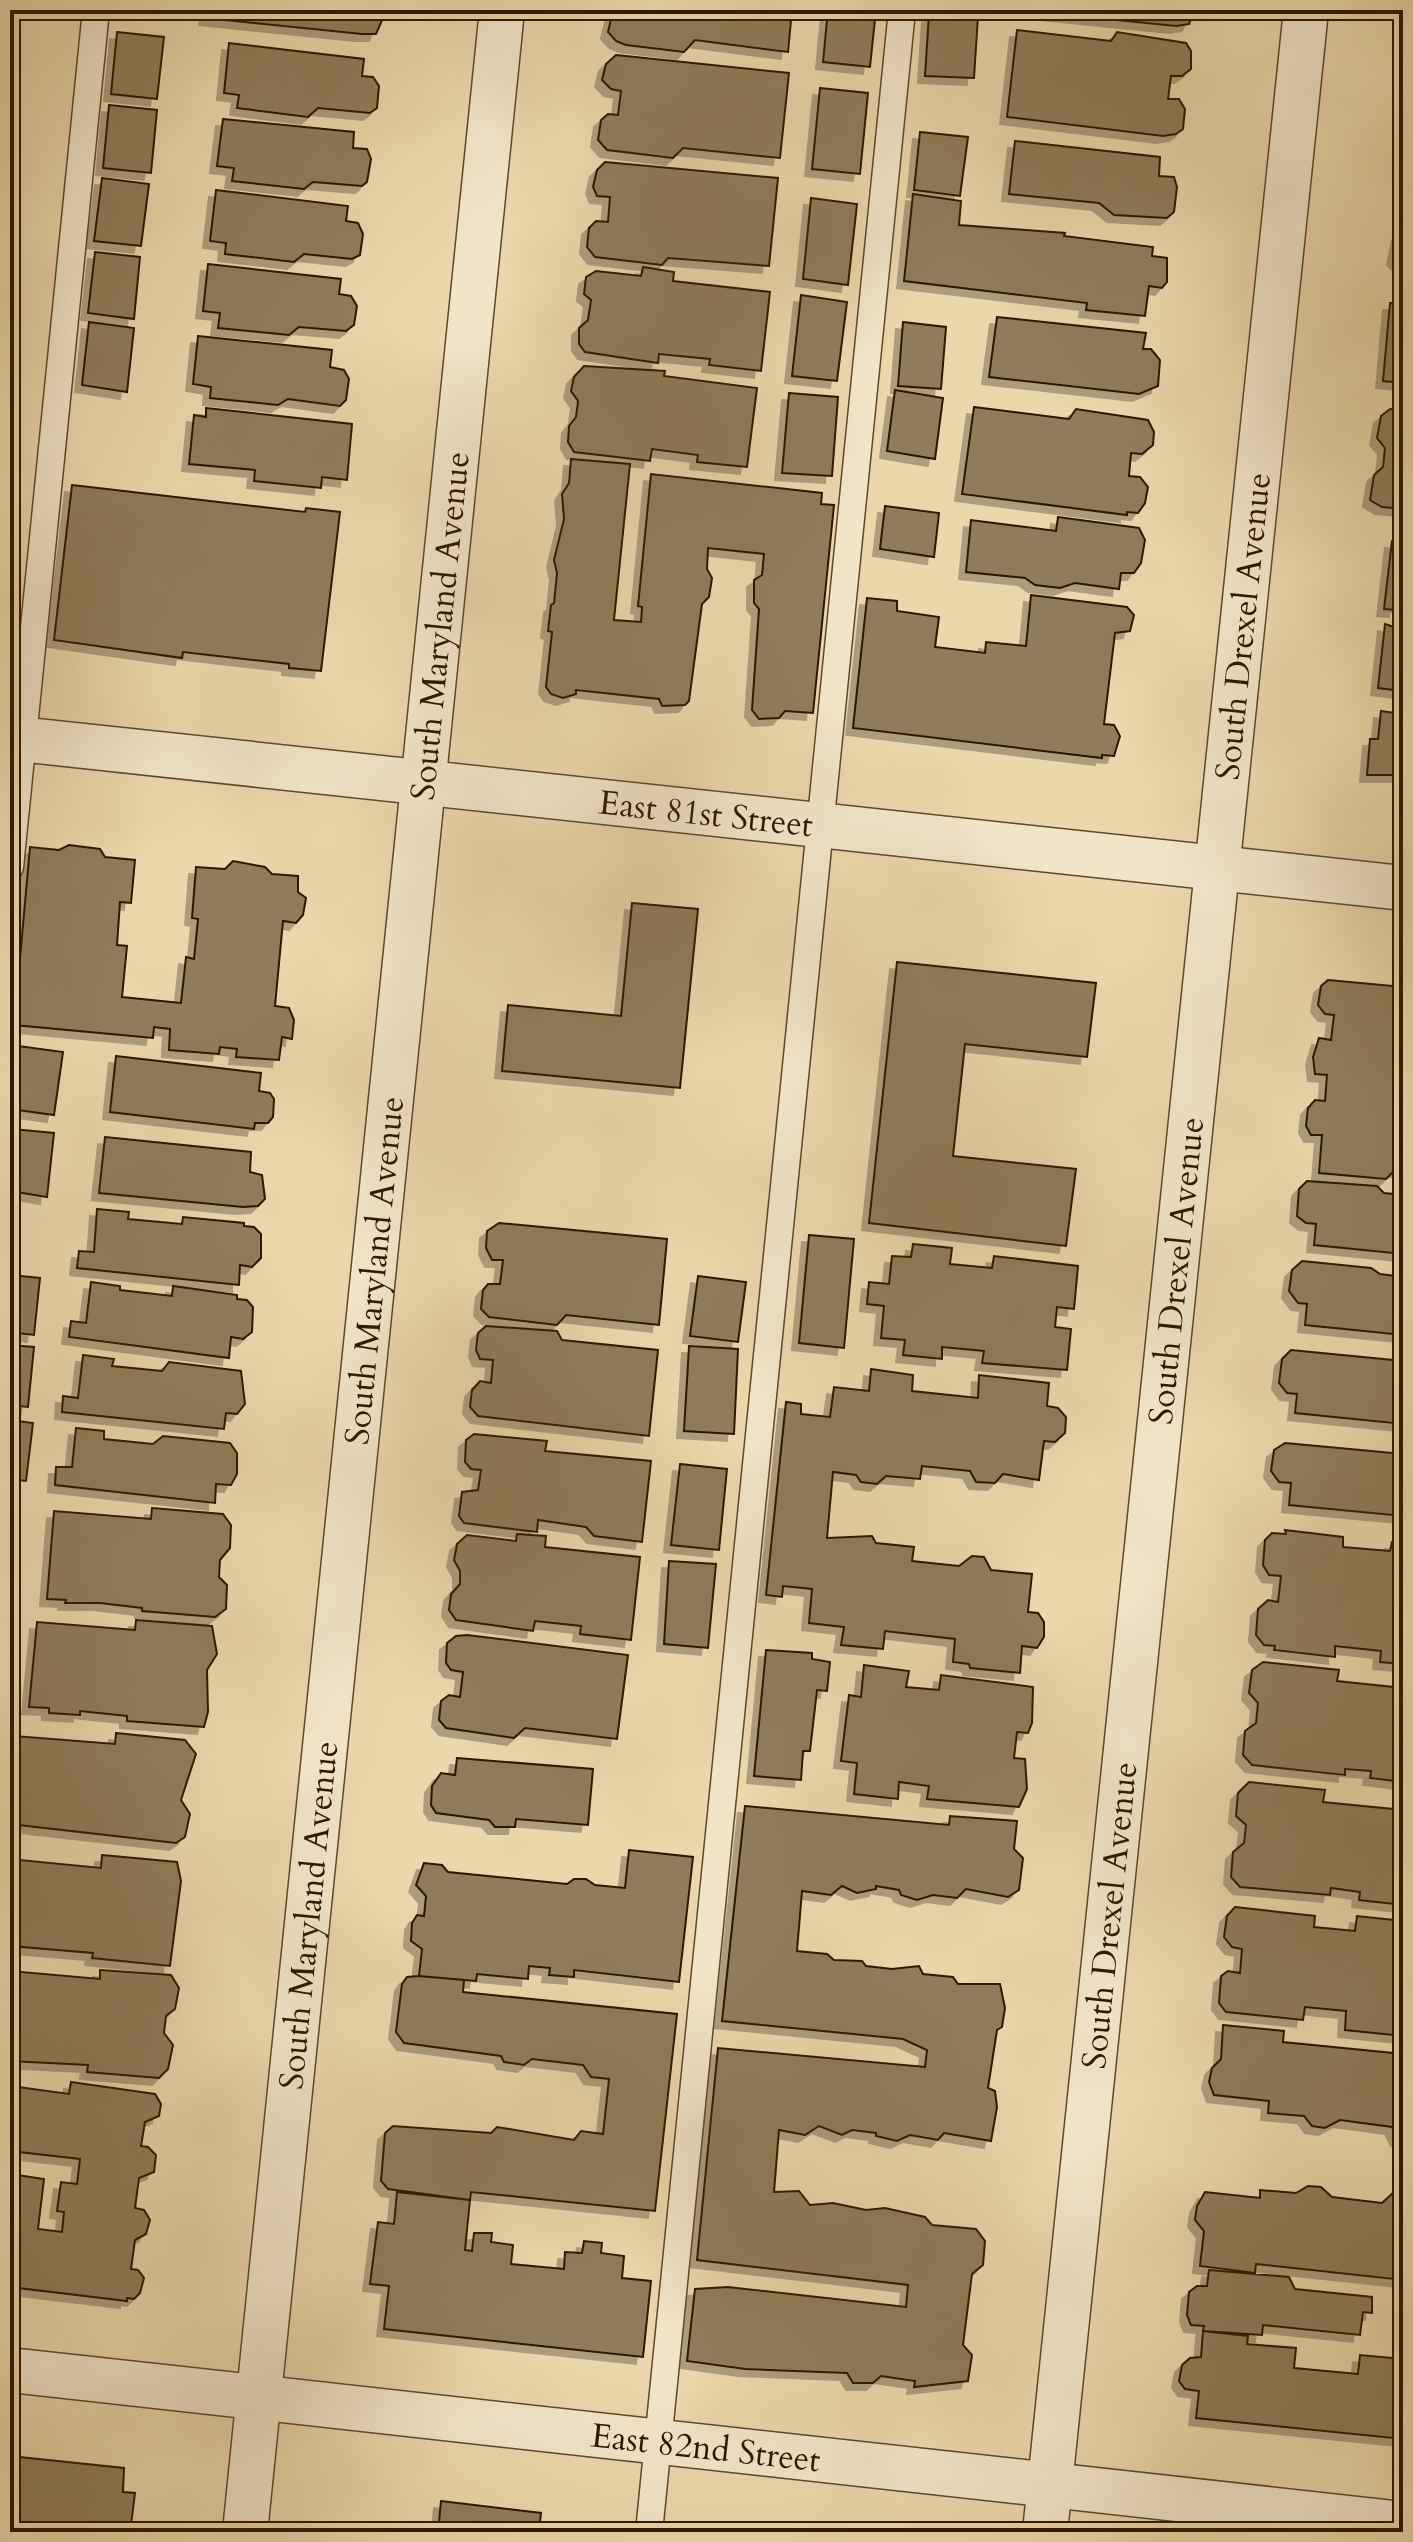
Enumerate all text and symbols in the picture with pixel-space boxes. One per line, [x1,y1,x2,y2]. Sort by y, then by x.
street label: South Maryland Avenue [400,450,481,802]
street label: South Drexel Avenue [1204,470,1282,782]
street label: East 81st Street [597,780,815,848]
street label: South Maryland Avenue [334,1094,415,1447]
street label: South Drexel Avenue [1138,1115,1215,1427]
street label: South Maryland Avenue [268,1739,349,2092]
street label: South Drexel Avenue [1071,1760,1149,2071]
street label: East 82nd Street [589,2412,823,2483]

